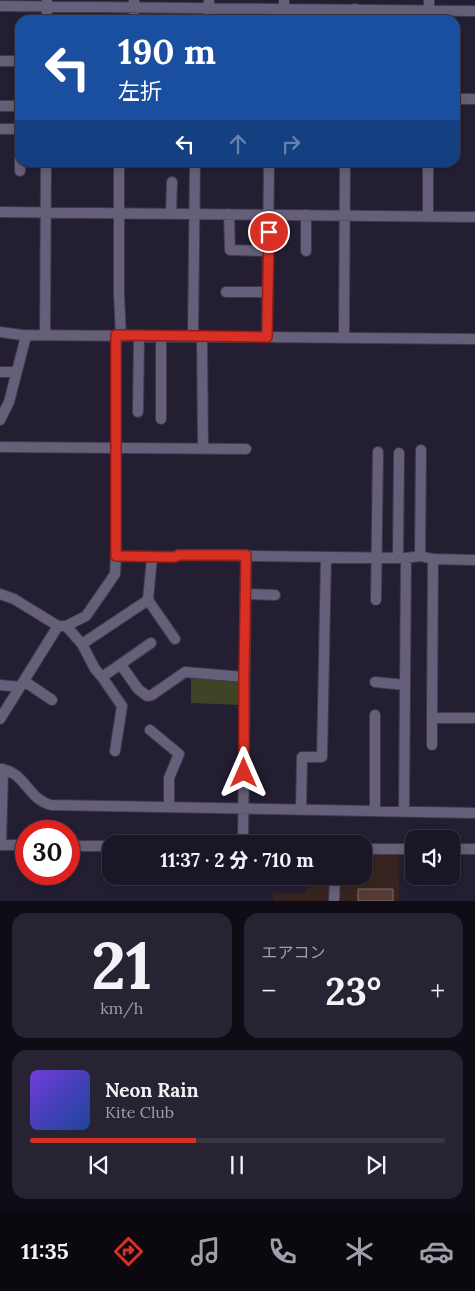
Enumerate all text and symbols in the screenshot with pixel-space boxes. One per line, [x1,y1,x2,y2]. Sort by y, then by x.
text: 190 m [118,29,216,74]
icon: left [35,35,100,100]
text: 左折 [118,77,162,105]
icon: left [171,130,199,158]
icon: ahead [224,130,252,158]
icon: right [277,130,305,158]
pin [248,211,290,253]
icon: arrive [255,218,283,246]
position arrow [217,746,269,798]
speed limit sign: 30 [15,820,80,885]
map controls [405,830,460,885]
button: sound [405,830,460,885]
text: 11:37 · 2 分 · 710 m [160,848,314,872]
text: 21 [91,924,152,1007]
text: エアコン [262,942,326,962]
text: 23° [325,967,381,1015]
text: − [262,973,276,1009]
text: + [430,973,445,1009]
text: km/h [100,998,143,1018]
text: Neon Rain [105,1078,199,1102]
text: Kite Club [105,1102,174,1122]
icon: previous [85,1151,113,1179]
icon: pause [223,1151,251,1179]
icon: next [362,1151,390,1179]
icon: directions [111,1234,146,1269]
icon: music [188,1234,223,1269]
icon: phone [265,1234,300,1269]
icon: climate [342,1234,377,1269]
icon: car [419,1234,454,1269]
text: 11:35 [21,1237,69,1265]

